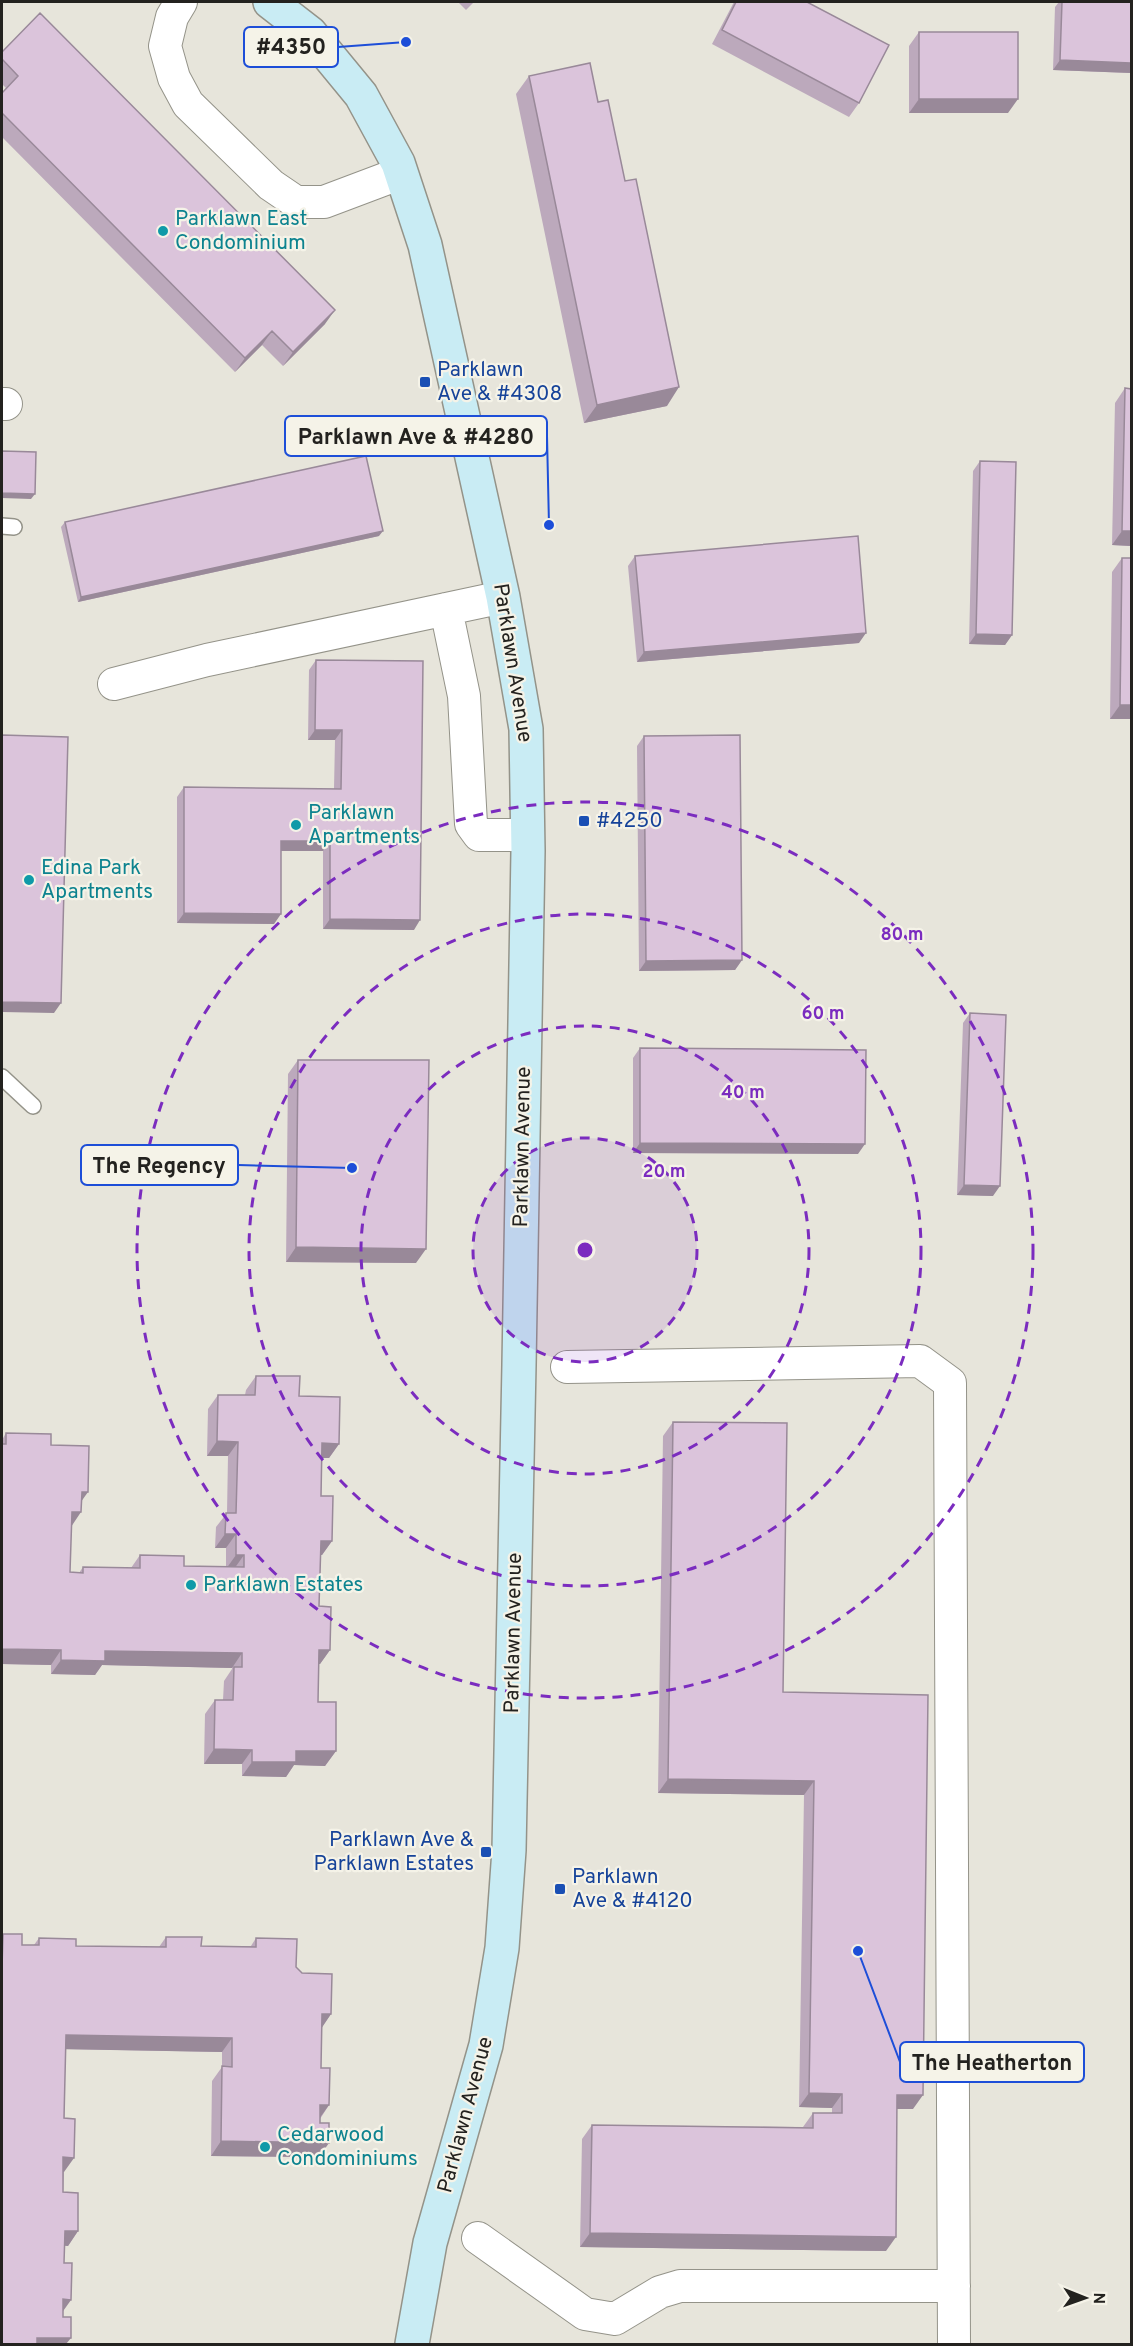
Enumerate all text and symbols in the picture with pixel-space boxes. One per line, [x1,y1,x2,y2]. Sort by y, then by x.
callout: #4350 [244,27,338,67]
text: #4350 [256,35,326,62]
place label: Parklawn East Condominium [175,206,308,257]
marker: Parklawn East Condominium [156,224,170,238]
place label: Parklawn Ave & #4308 [437,357,562,408]
marker: Parklawn Ave & #4308 [418,375,432,389]
callout: Parklawn Ave & #4280 [285,416,547,456]
text: Parklawn Ave & #4280 [298,425,534,452]
street label: Parklawn Avenue [486,581,538,745]
place label: Parklawn Apartments [308,800,420,851]
place label: #4250 [596,808,663,835]
marker: #4250 [577,814,591,828]
marker: Parklawn Apartments [289,818,303,832]
place label: Edina Park Apartments [41,855,153,906]
marker: Edina Park Apartments [22,873,36,887]
text: 80 m [880,924,924,947]
text: 60 m [801,1003,845,1026]
street label: Parklawn Avenue [508,1066,538,1228]
text: 40 m [721,1082,765,1105]
callout: The Regency [81,1145,238,1185]
text: The Regency [92,1154,226,1181]
text: 20 m [642,1161,686,1184]
centre of rings [575,1240,595,1260]
street label: Parklawn Avenue [499,1552,529,1714]
place label: Parklawn Estates [203,1572,363,1599]
marker: Parklawn Estates [184,1578,198,1592]
place label: Parklawn Ave & Parklawn Estates [314,1827,474,1878]
marker: Parklawn Ave & Parklawn Estates [479,1845,493,1859]
place label: Parklawn Ave & #4120 [572,1864,693,1915]
marker: Parklawn Ave & #4120 [553,1882,567,1896]
street label: Parklawn Avenue [432,2034,500,2196]
callout: The Heatherton [900,2042,1084,2082]
text: The Heatherton [912,2051,1072,2078]
place label: Cedarwood Condominiums [277,2122,418,2173]
marker: Cedarwood Condominiums [258,2140,272,2154]
north arrow [1055,2268,1115,2328]
text: N [1088,2292,1108,2304]

